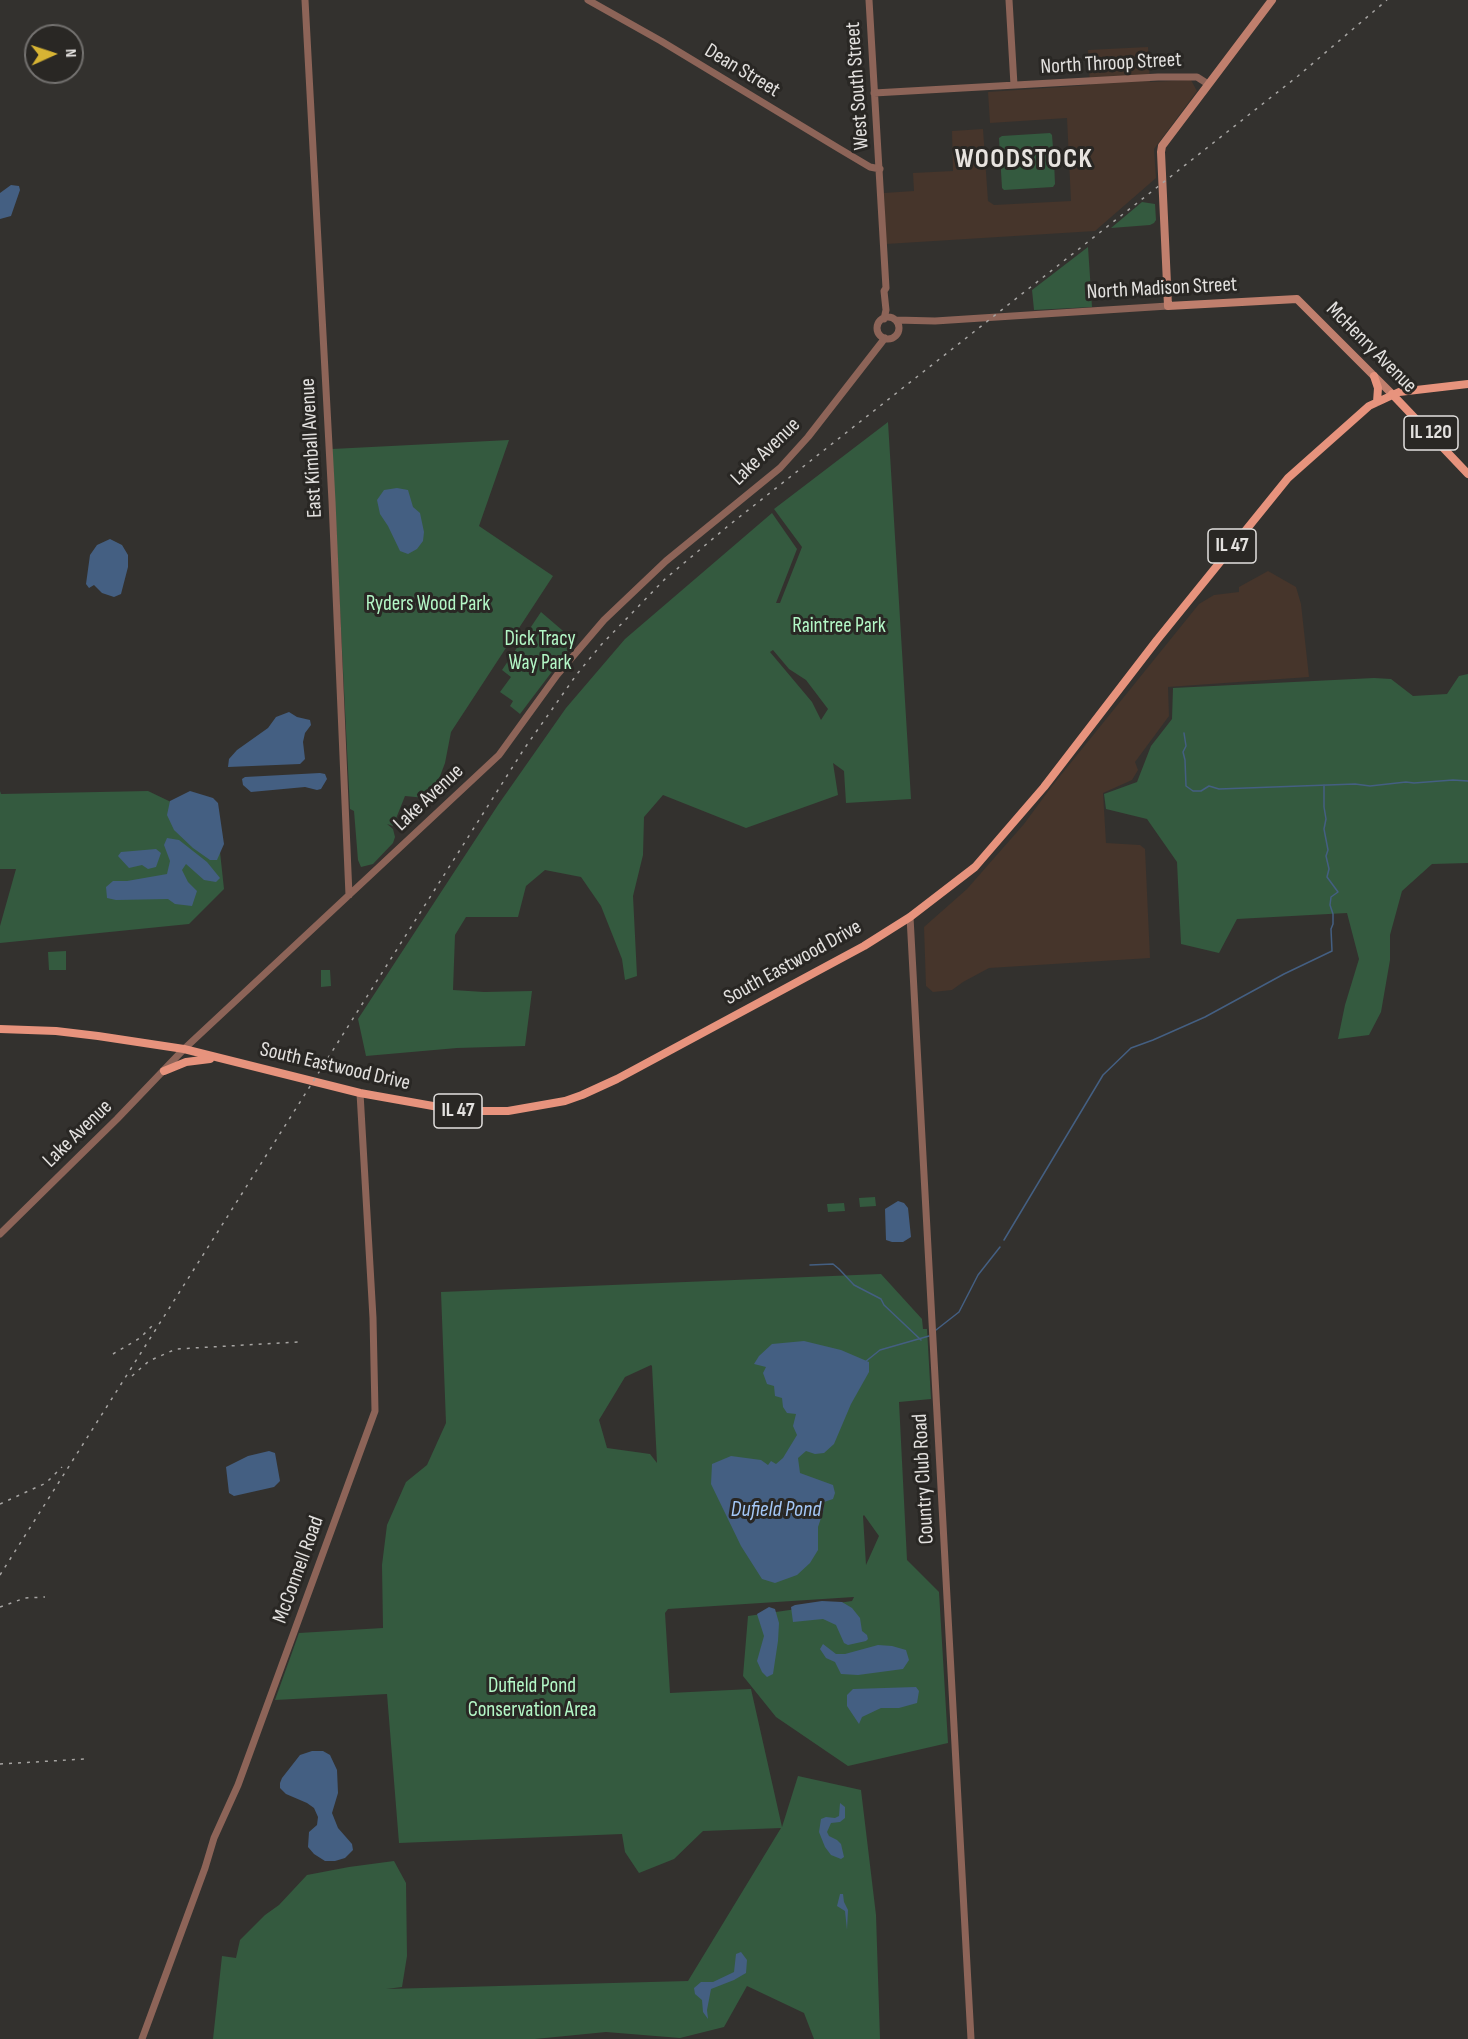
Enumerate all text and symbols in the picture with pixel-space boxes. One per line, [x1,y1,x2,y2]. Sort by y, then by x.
street label: West South Street [841,21,875,151]
north arrow [24,24,84,84]
street label: Dean Street [700,39,784,103]
text: N [61,48,80,58]
street label: North Throop Street [1040,48,1182,80]
district label: WOODSTOCK [955,144,1093,176]
street label: North Madison Street [1086,272,1238,306]
street label: McHenry Avenue [1320,297,1422,399]
street label: East Kimball Avenue [296,377,328,519]
street label: Lake Avenue [726,413,806,491]
road number: IL 120 [1404,416,1458,450]
road number: IL 47 [1208,529,1256,563]
park label: Ryders Wood Park [366,592,490,618]
park label: Raintree Park [792,614,886,640]
park label: Dick Tracy Way Park [504,627,576,677]
street label: Lake Avenue [389,759,469,837]
street label: South Eastwood Drive [720,915,866,1011]
street label: South Eastwood Drive [257,1037,413,1097]
road number: IL 47 [434,1094,482,1128]
street label: Lake Avenue [38,1095,118,1173]
street label: Country Club Road [908,1413,940,1545]
water label: Dufield Pond [731,1497,821,1523]
street label: McConnell Road [268,1513,330,1627]
park label: Dufield Pond Conservation Area [468,1674,596,1724]

